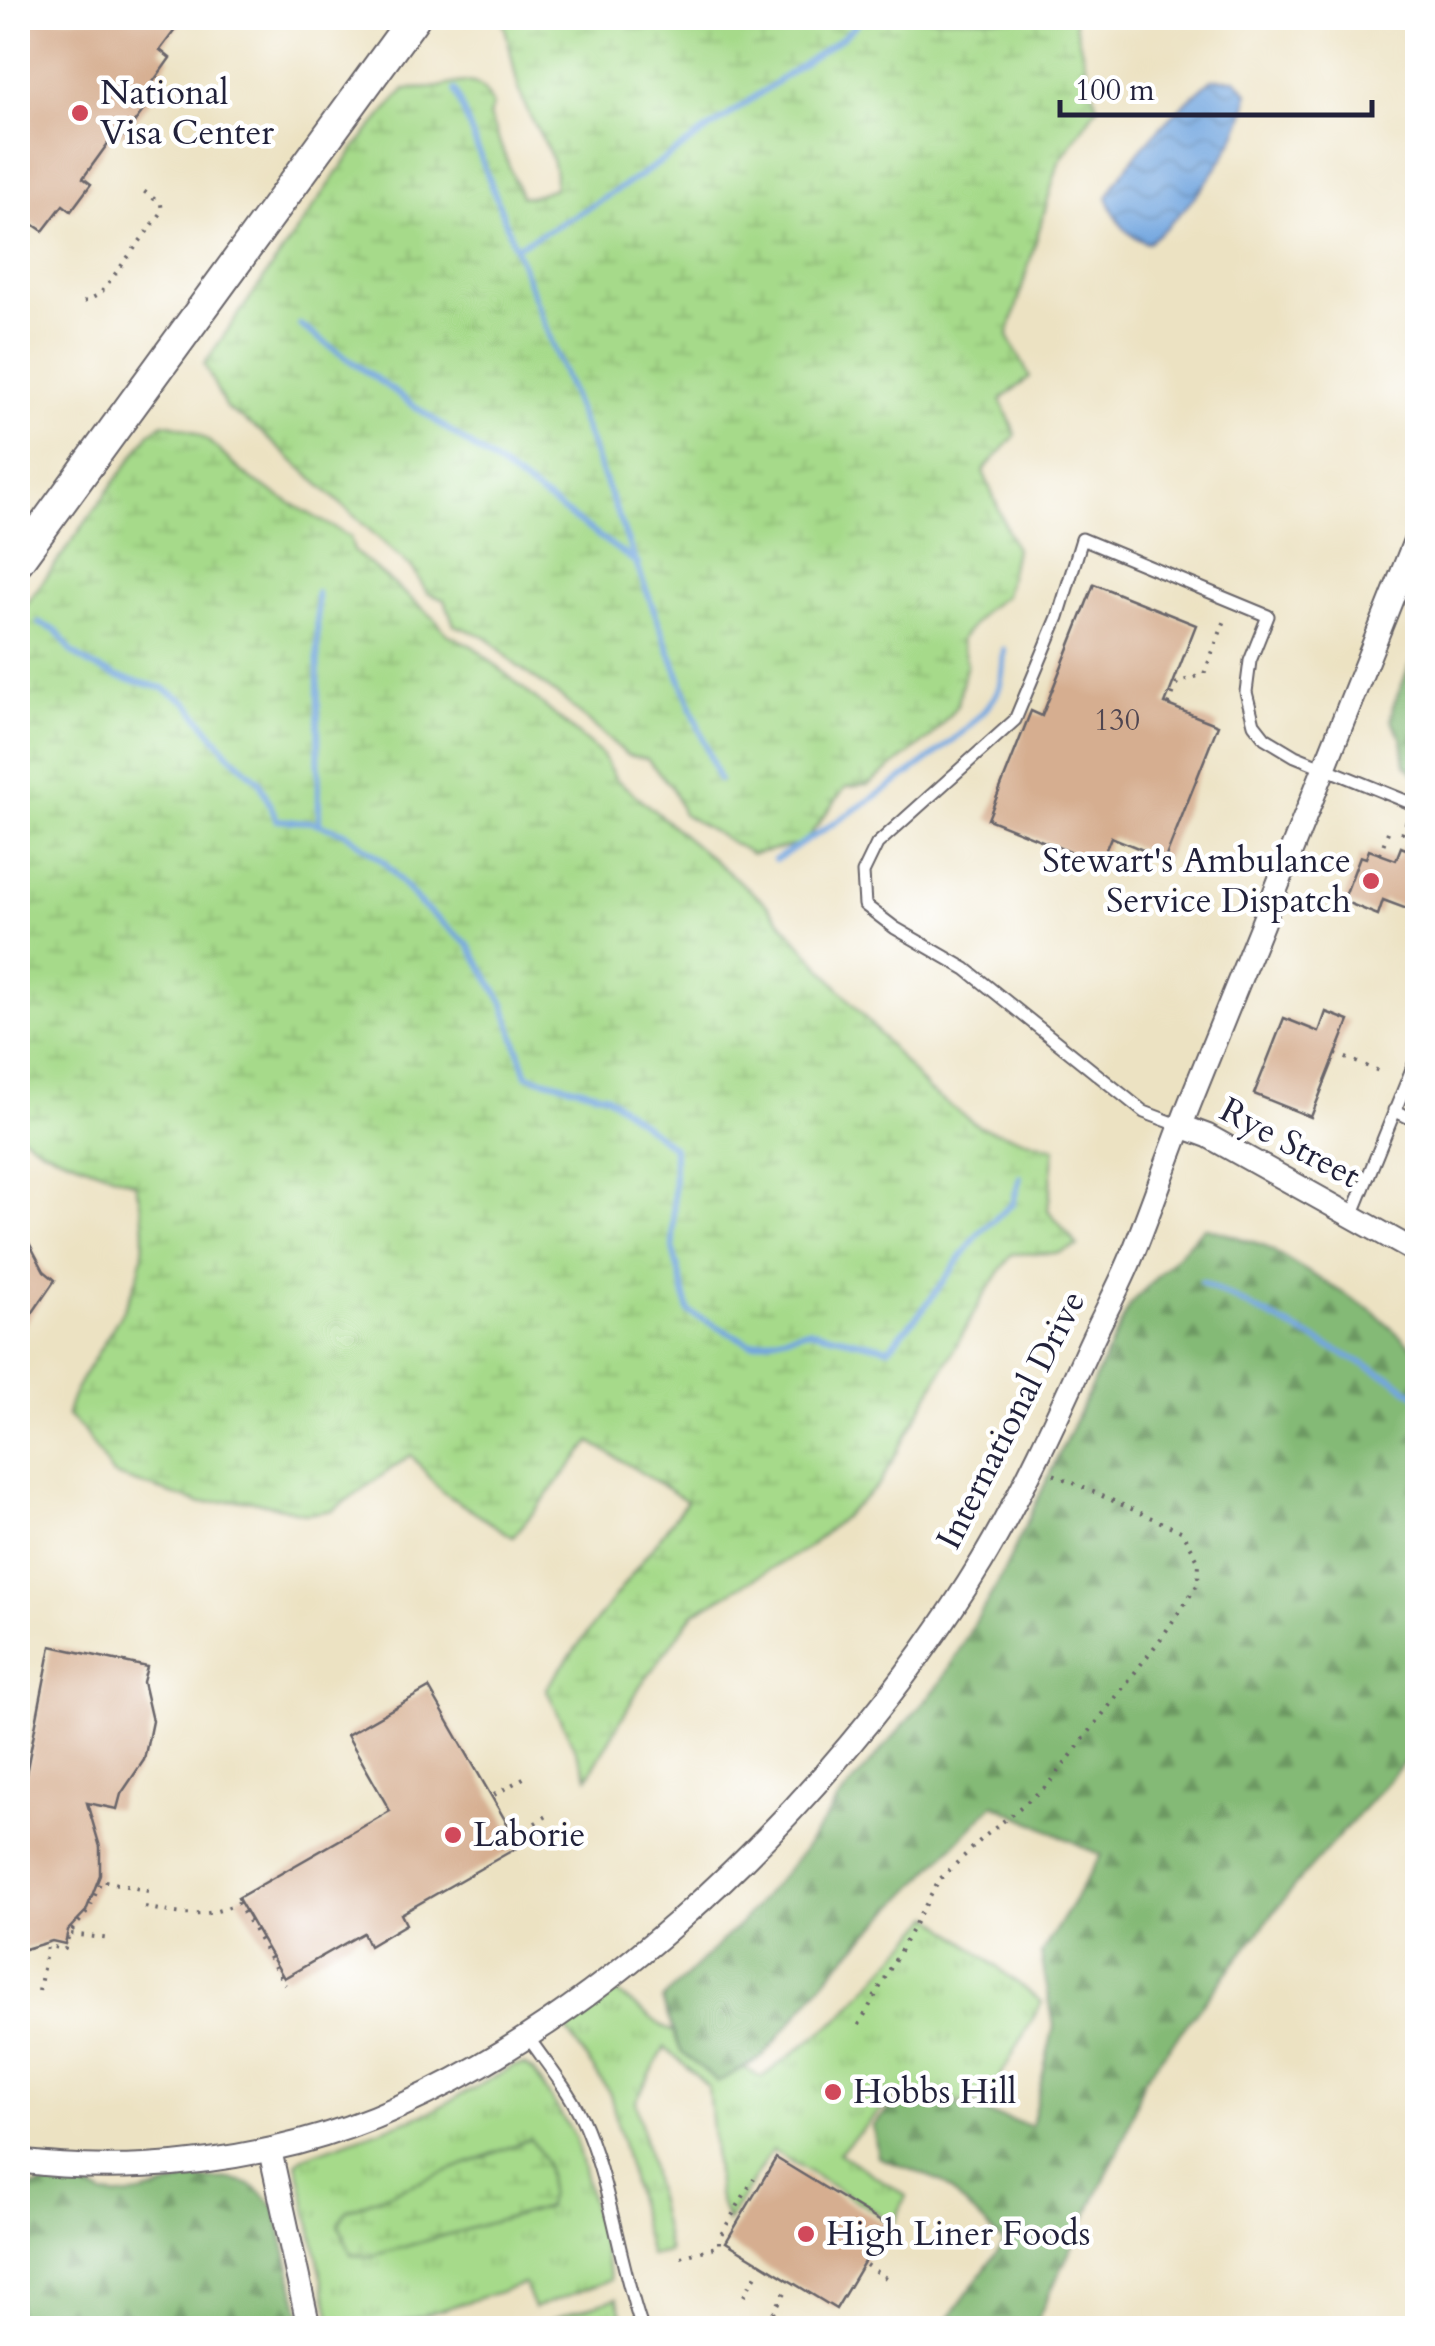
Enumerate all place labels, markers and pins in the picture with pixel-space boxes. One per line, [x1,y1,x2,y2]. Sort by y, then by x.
place label: National Visa Center [100,69,274,157]
marker: National Visa Center [69,102,91,124]
place label: Stewart's Ambulance Service Dispatch [1042,837,1351,925]
marker: Stewart's Ambulance Service Dispatch [1360,870,1382,892]
place label: Laborie [473,1811,586,1859]
marker: Laborie [442,1824,464,1846]
place label: Hobbs Hill [853,2068,1017,2116]
marker: Hobbs Hill [822,2081,844,2103]
place label: High Liner Foods [826,2210,1090,2258]
marker: High Liner Foods [795,2223,817,2245]

